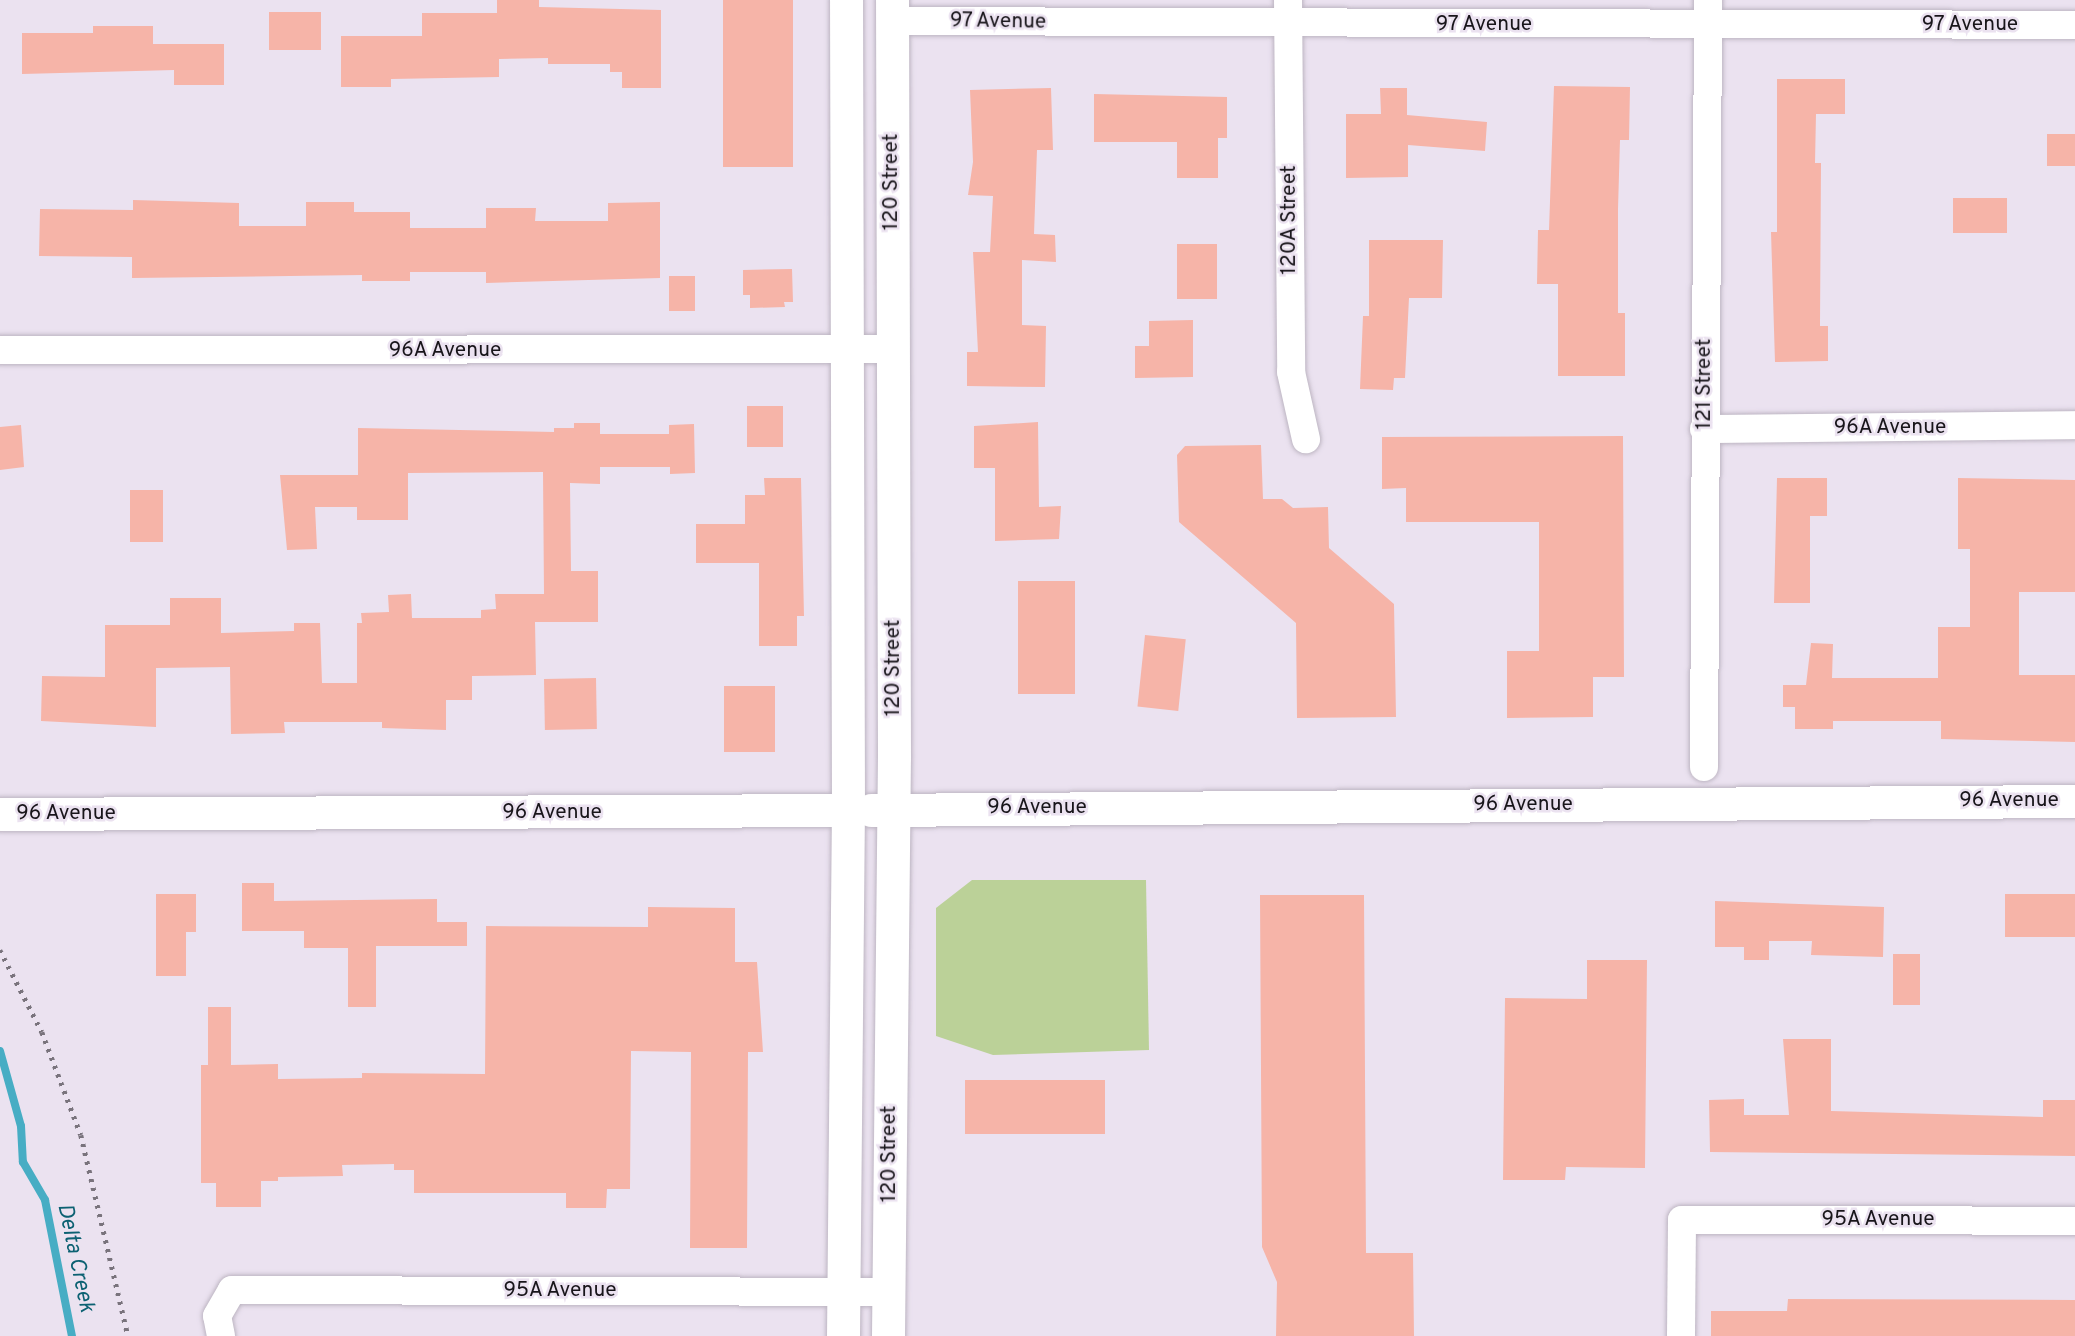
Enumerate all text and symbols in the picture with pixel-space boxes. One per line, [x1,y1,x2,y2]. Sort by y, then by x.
street label: 97 Avenue [949,9,1047,35]
street label: 97 Avenue [1435,12,1533,38]
street label: 97 Avenue [1921,12,2019,38]
street label: 120 Street [879,134,905,230]
street label: 120A Street [1277,165,1303,275]
street label: 96A Avenue [388,338,502,364]
street label: 121 Street [1692,338,1718,430]
street label: 96A Avenue [1833,415,1947,441]
street label: 120 Street [881,620,907,716]
street label: 96 Avenue [1959,788,2059,814]
street label: 96 Avenue [1473,792,1573,818]
street label: 96 Avenue [987,795,1087,821]
street label: 96 Avenue [502,800,602,826]
street label: 96 Avenue [16,801,116,827]
street label: 120 Street [877,1106,903,1202]
water label: Delta Creek [51,1201,99,1315]
street label: 95A Avenue [1821,1207,1935,1233]
street label: 95A Avenue [503,1278,617,1304]

